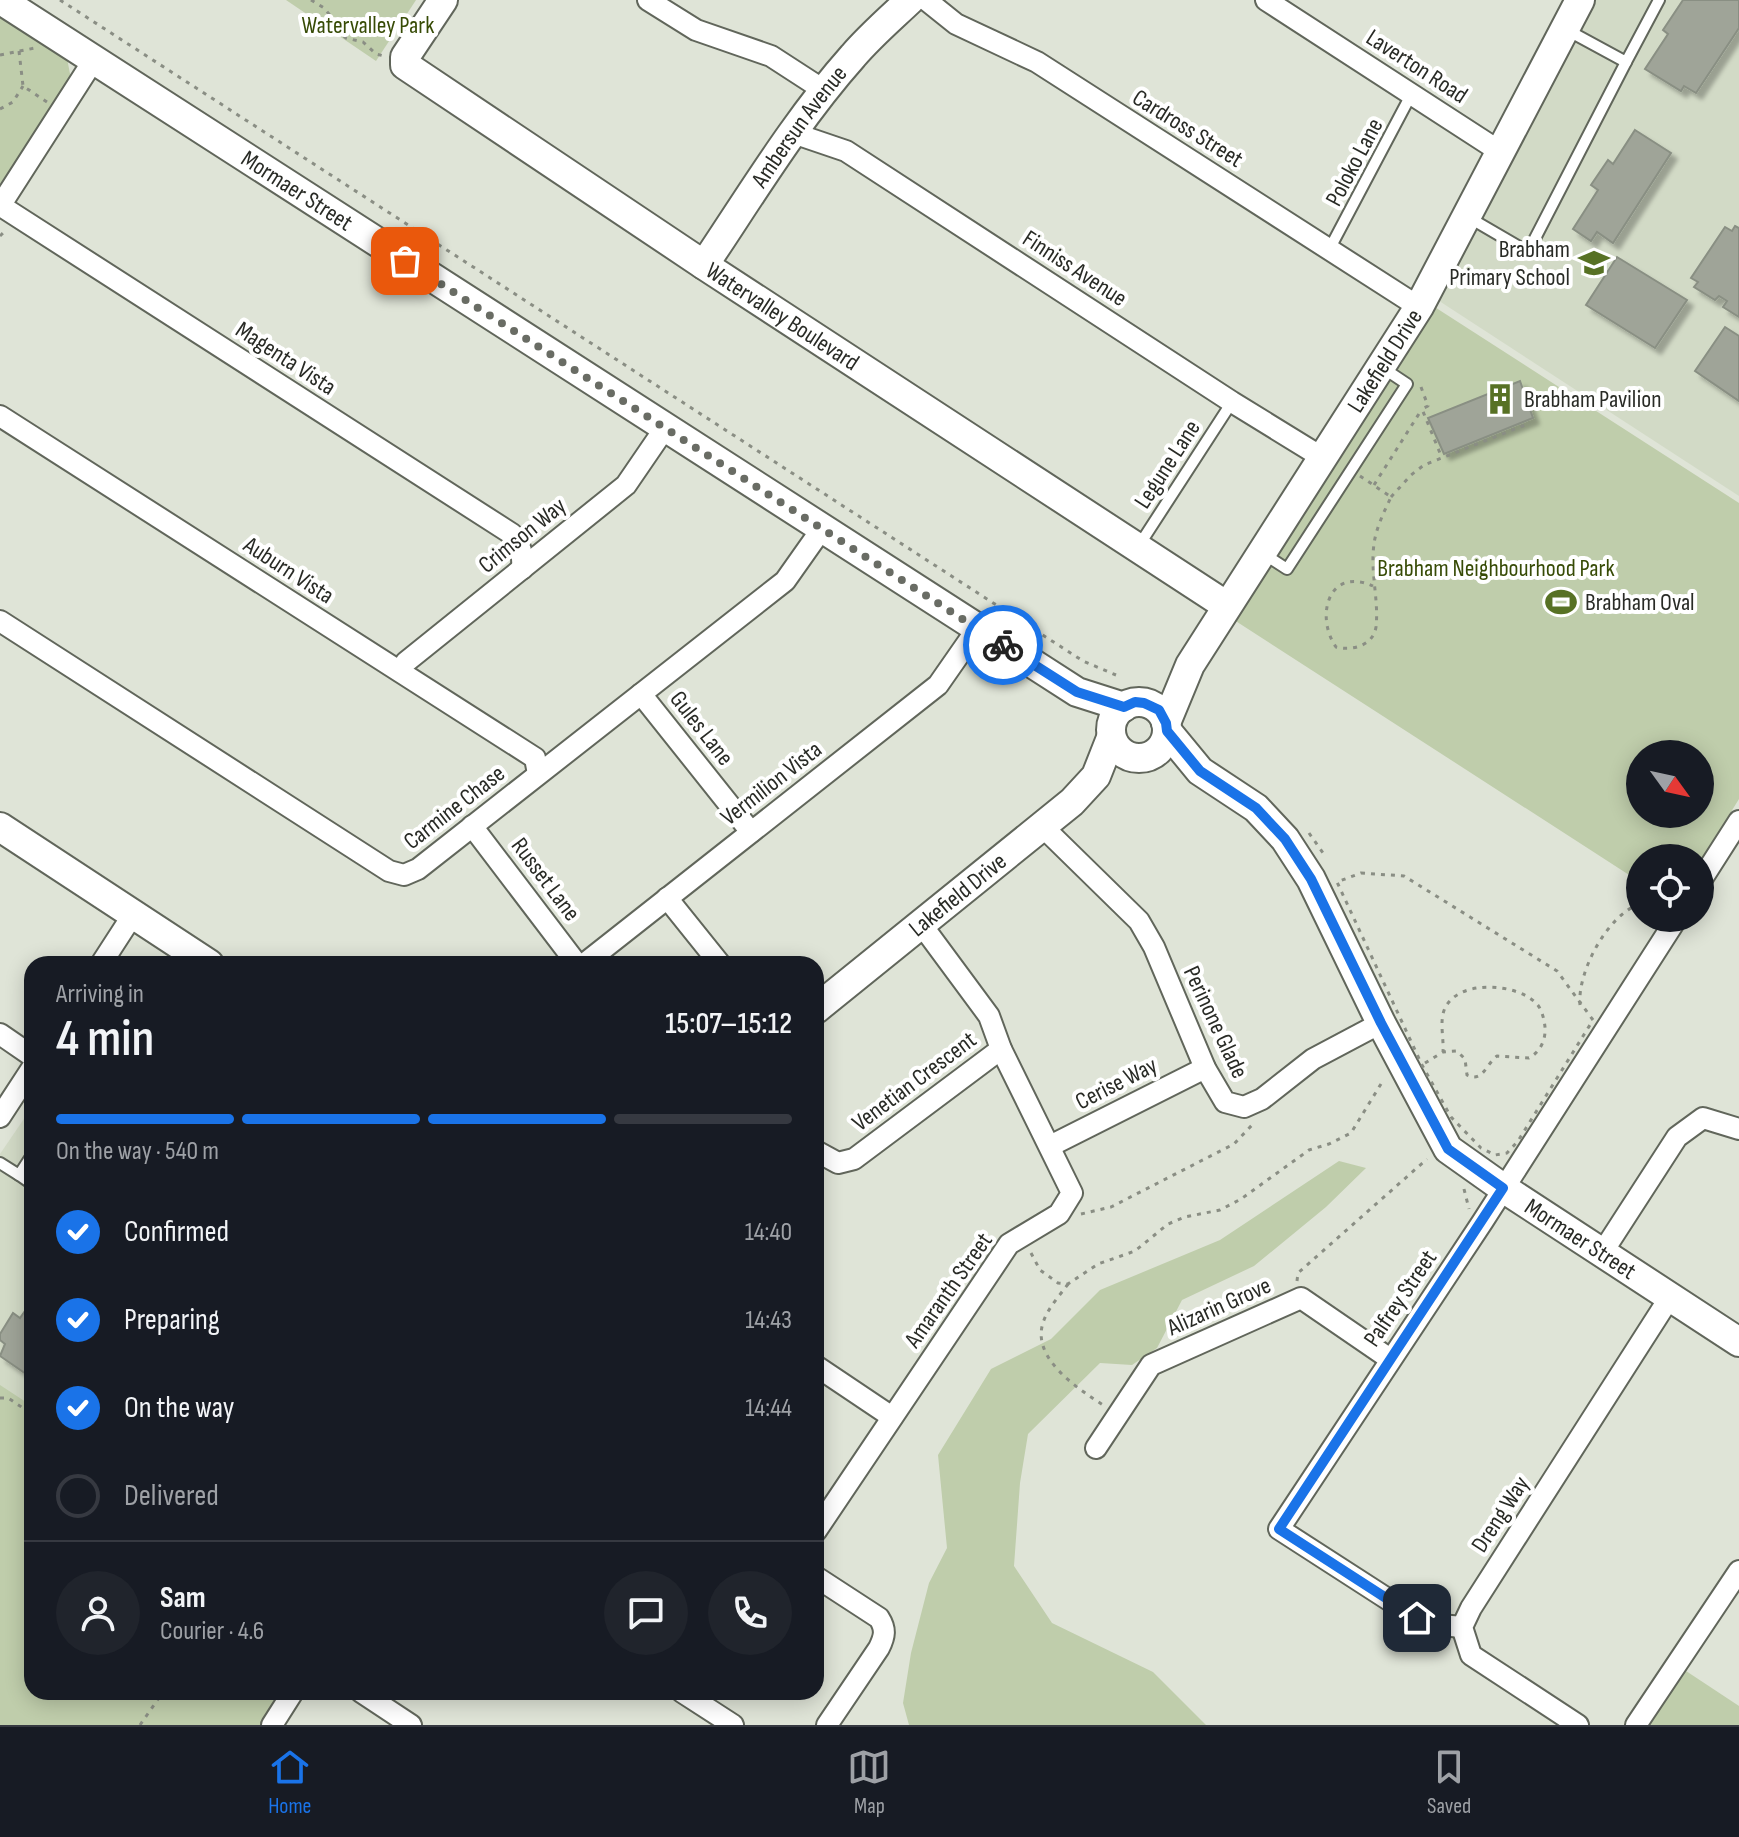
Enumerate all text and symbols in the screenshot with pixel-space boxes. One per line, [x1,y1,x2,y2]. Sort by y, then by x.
park label: Watervalley Park [302,11,434,40]
street label: Laverton Road [1361,23,1473,110]
street label: Ambersun Avenue [745,60,853,194]
street label: Cardross Street [1127,83,1248,174]
street label: Poloko Lane [1319,113,1390,211]
street label: Mormaer Street [236,144,358,237]
street label: Finniss Avenue [1017,224,1132,313]
pin [371,227,439,295]
place label: Brabham Primary School [1449,235,1570,292]
icon: bag [383,239,427,283]
school or university icon: Brabham Primary School [1577,246,1611,280]
street label: Watervalley Boulevard [700,256,864,377]
street label: Lakefield Drive [1341,304,1429,418]
street label: Magenta Vista [230,315,341,402]
building icon: Brabham Pavilion [1483,382,1517,416]
place label: Brabham Pavilion [1524,385,1661,414]
street label: Legune Lane [1128,415,1207,514]
street label: Crimson Way [473,491,572,579]
street label: Auburn Vista [237,530,339,610]
park label: Brabham Neighbourhood Park [1377,554,1615,583]
sports icon: Brabham Oval [1544,585,1578,619]
place label: Brabham Oval [1585,588,1695,617]
courier [963,605,1043,685]
icon: bike [981,623,1025,667]
street label: Gules Lane [664,685,740,771]
street label: Vermilion Vista [715,735,828,832]
north arrow [1626,740,1714,828]
map controls [1626,740,1714,932]
street label: Carmine Chase [398,759,511,856]
street label: Russet Lane [505,832,586,927]
button: locate [1626,844,1714,932]
street label: Lakefield Drive [903,847,1012,943]
street label: Perinone Glade [1177,961,1254,1083]
text: Arriving in [56,979,144,1010]
text: 15:07–15:12 [665,1006,792,1042]
text: 4 min [56,1008,154,1071]
street label: Venetian Crescent [847,1025,982,1137]
street label: Cerise Way [1071,1051,1162,1116]
text: On the way · 540 m [56,1136,219,1167]
street label: Mormaer Street [1519,1192,1641,1286]
icon: check [56,1210,100,1254]
text: Confirmed [124,1214,229,1250]
text: 14:40 [745,1217,792,1248]
street label: Amaranth Street [898,1227,999,1354]
street label: Palfrey Street [1358,1245,1443,1352]
street label: Alizarin Grove [1162,1271,1276,1343]
icon: check [56,1298,100,1342]
text: Preparing [124,1302,220,1338]
text: 14:43 [745,1305,792,1336]
icon: check [56,1386,100,1430]
text: On the way [124,1390,234,1426]
text: 14:44 [745,1393,792,1424]
street label: Dreng Way [1465,1471,1536,1558]
text: Delivered [124,1478,219,1514]
button: person [56,1571,140,1655]
button: chat [604,1571,688,1655]
button: phone [708,1571,792,1655]
text: Sam [160,1580,206,1616]
pin [1383,1584,1451,1652]
icon: home [1395,1596,1439,1640]
text: Courier · 4.6 [160,1616,264,1647]
tab: Home [268,1745,312,1820]
tab: Map [847,1745,891,1820]
tab: Saved [1427,1745,1471,1820]

